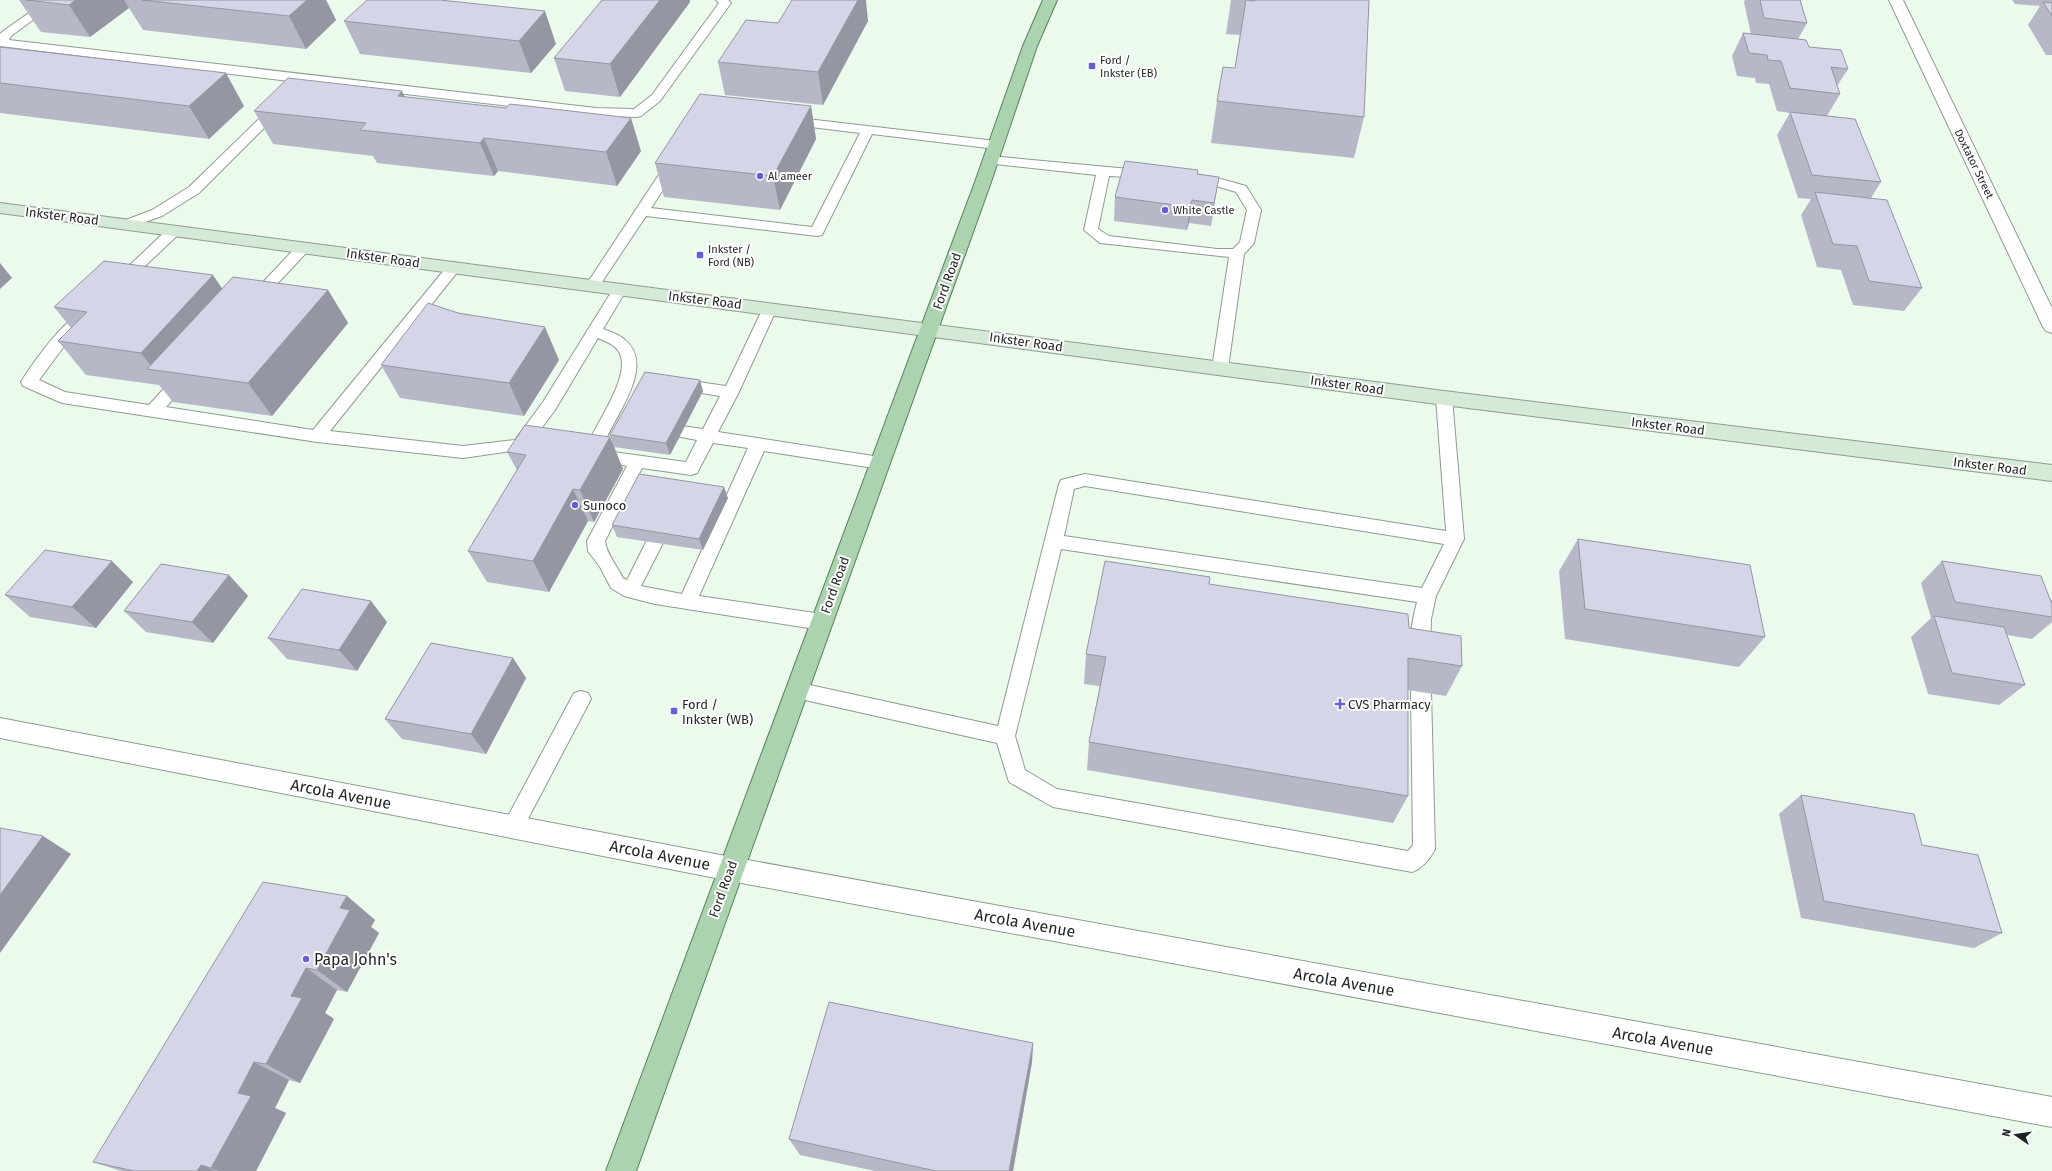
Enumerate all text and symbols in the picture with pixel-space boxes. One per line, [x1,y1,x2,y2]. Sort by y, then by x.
place label: Ford / Inkster (EB) [1100,54,1158,80]
marker: Ford / Inkster (EB) [1087,61,1097,71]
street label: Doxtator Street [1952,127,1996,201]
place label: Al ameer [768,170,813,183]
marker: Al ameer [755,171,765,181]
street label: Inkster Road [24,204,100,228]
place label: White Castle [1173,204,1234,217]
marker: White Castle [1160,205,1170,215]
place label: Inkster / Ford (NB) [708,243,755,269]
street label: Inkster Road [345,245,421,271]
marker: Inkster / Ford (NB) [695,250,705,260]
street label: Ford Road [930,251,964,311]
street label: Inkster Road [667,288,743,312]
street label: Inkster Road [988,329,1064,355]
street label: Inkster Road [1309,372,1385,398]
street label: Inkster Road [1630,414,1706,438]
street label: Inkster Road [1952,454,2028,478]
place label: Sunoco [583,498,626,513]
marker: Sunoco [570,500,580,510]
street label: Ford Road [818,555,852,615]
place label: Ford / Inkster (WB) [682,697,753,727]
place label: CVS Pharmacy [1348,697,1431,712]
marker: CVS Pharmacy [1335,699,1345,709]
marker: Ford / Inkster (WB) [669,706,679,716]
street label: Arcola Avenue [289,775,393,813]
street label: Arcola Avenue [608,836,712,874]
street label: Ford Road [706,859,740,919]
street label: Arcola Avenue [973,905,1077,941]
place label: Papa John's [314,950,397,969]
marker: Papa John's [301,954,311,964]
street label: Arcola Avenue [1292,964,1396,1000]
street label: Arcola Avenue [1611,1023,1715,1059]
north arrow [1996,1115,2036,1155]
text: N [2000,1128,2014,1138]

